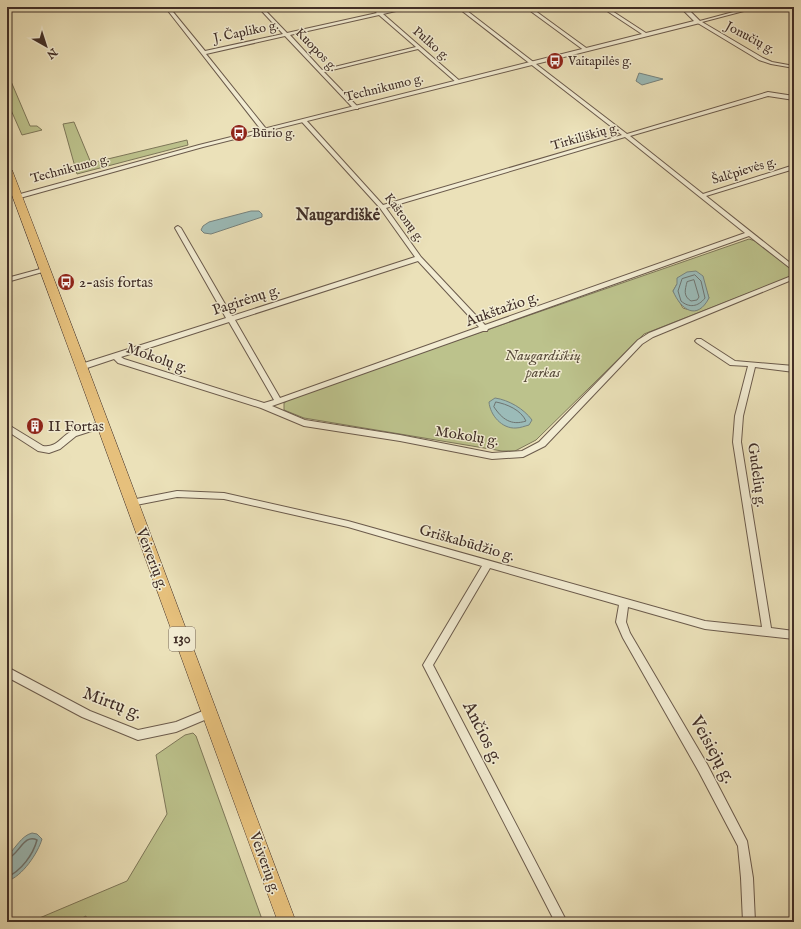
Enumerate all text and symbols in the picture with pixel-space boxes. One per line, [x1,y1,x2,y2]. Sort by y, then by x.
street label: J. Čapliko g. [210,17,280,48]
street label: Jonučių g. [720,17,778,58]
street label: Pulko g. [409,23,453,65]
street label: Kuopos g. [291,25,341,76]
north arrow [26,26,66,66]
text: N [43,44,61,62]
bus stop icon: Vaitapilės g. [545,51,565,71]
place label: Vaitapilės g. [567,53,632,70]
street label: Technikumo g. [343,70,425,106]
street label: Tirkiliškių g. [549,119,621,155]
bus stop icon: Būrio g. [229,123,249,143]
place label: Būrio g. [252,125,295,142]
street label: Technikumo g. [29,150,111,188]
street label: Šalčpievės g. [710,153,779,189]
street label: Kaštonų g. [380,190,428,246]
district label: Naugardiškė [295,206,381,226]
bus stop icon: 2-asis fortas [56,272,76,292]
place label: 2-asis fortas [79,273,153,292]
street label: Pagirėnų g. [210,280,282,320]
street label: Aukštažio g. [462,287,541,331]
street label: Mokolų g. [124,339,190,377]
park label: Naugardiškių parkas [505,346,581,382]
building icon: II Fortas [25,416,45,436]
place label: II Fortas [48,417,104,436]
street label: Mokolų g. [434,422,500,450]
street label: Gudelių g. [743,442,771,508]
street label: Griškabūdžio g. [417,520,517,566]
street label: Veiverių g. [131,524,173,593]
road number: 130 [169,627,195,651]
street label: Mirtų g. [79,682,145,726]
street label: Ančios g. [456,697,508,768]
street label: Veisiejų g. [683,711,740,788]
street label: Veiverių g. [245,828,285,897]

